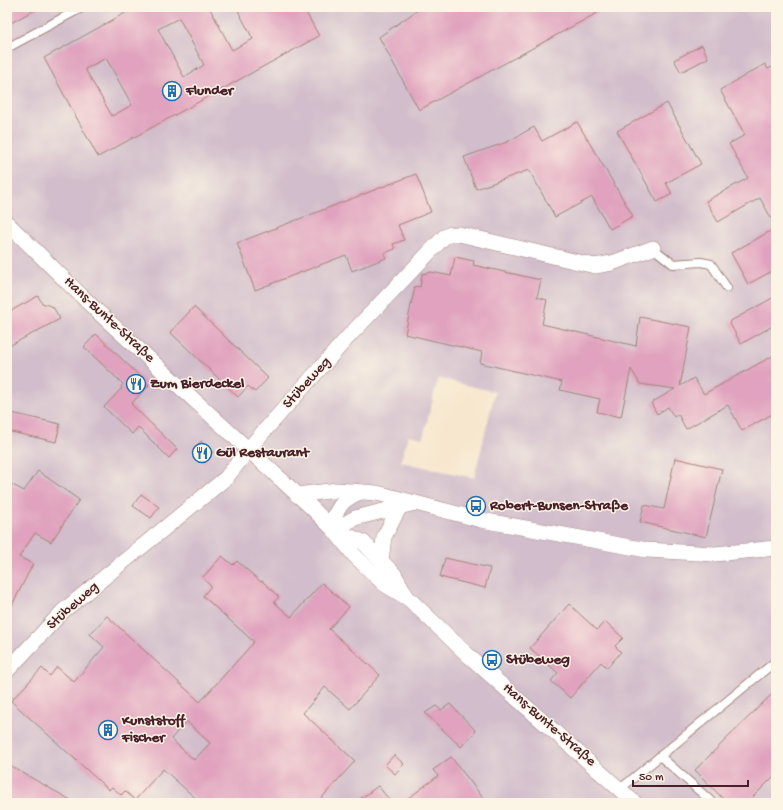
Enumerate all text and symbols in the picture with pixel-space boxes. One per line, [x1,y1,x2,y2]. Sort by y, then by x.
building icon: Flunder [161,80,183,102]
place label: Flunder [185,82,235,100]
street label: Hans-Bunte-Straße [60,273,159,367]
street label: Stübeweg [279,353,335,413]
restaurant icon: Zum Bierdeckel [125,373,147,395]
place label: Zum Bierdeckel [150,375,245,393]
restaurant icon: Gül Restaurant [191,442,213,464]
place label: Gül Restaurant [216,444,311,462]
bus stop icon: Robert-Bunsen-Straße [465,495,487,517]
place label: Robert-Bunsen-Straße [489,497,629,515]
street label: Stübeweg [43,578,103,634]
bus stop icon: Stübeweg [481,649,503,671]
place label: Stübeweg [506,651,570,669]
street label: Hans-Bunte-Straße [498,679,600,771]
place label: Kunststoff Fischer [121,712,186,747]
building icon: Kunststoff Fischer [97,719,119,741]
scale bar [633,762,748,788]
text: 50 m [639,771,664,785]

